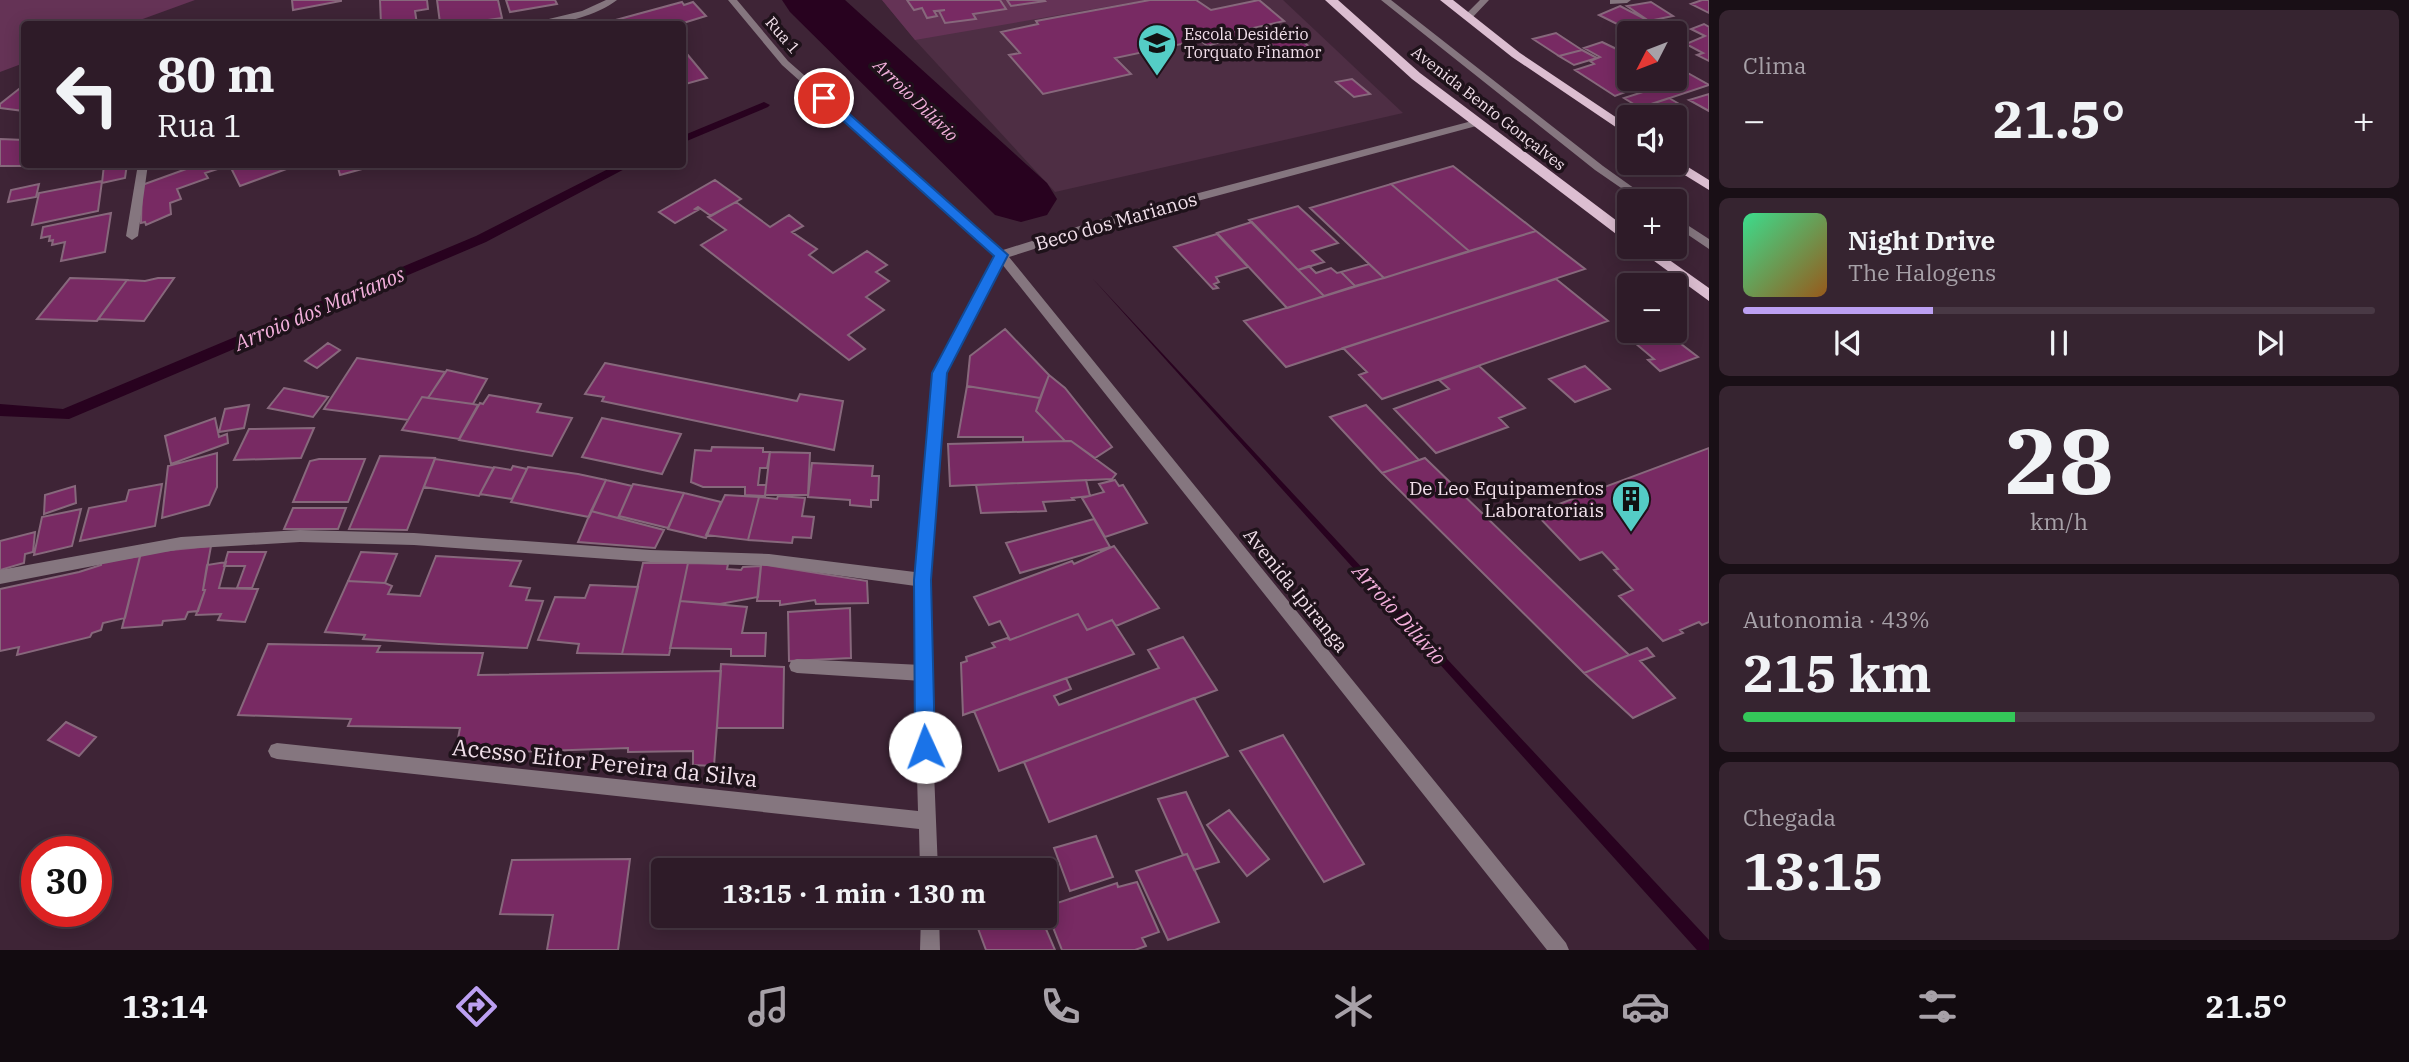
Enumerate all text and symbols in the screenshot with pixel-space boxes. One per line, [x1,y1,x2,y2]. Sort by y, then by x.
street label: Rua 1 [761,12,805,58]
north arrow [1617,21,1687,91]
map controls [1617,21,1687,343]
school or university icon: Escola Desidério Torquato Finamor [1136,22,1178,77]
place label: Escola Desidério Torquato Finamor [1184,24,1321,62]
text: 80 m [157,42,275,105]
street label: Avenida Bento Gonçalves [1408,42,1570,174]
icon: left [42,49,133,140]
text: Clima [1743,50,1807,80]
water label: Arroio Dilúvio [868,53,963,146]
pin [794,68,854,128]
icon: arrive [805,79,843,117]
text: 21.5° [1993,85,2125,152]
text: − [1743,95,1766,144]
text: + [2352,95,2375,144]
text: Rua 1 [157,104,242,146]
button: sound [1617,105,1687,175]
street label: Beco dos Marianos [1032,186,1200,256]
button: + [1617,189,1687,259]
text: Night Drive [1848,223,1995,257]
text: The Halogens [1848,257,1996,287]
water label: Arroio dos Marianos [228,259,409,357]
button: − [1617,273,1687,343]
icon: previous [1829,324,1867,362]
icon: pause [2040,324,2078,362]
icon: next [2251,324,2289,362]
text: 28 [2004,401,2114,519]
place label: De Leo Equipamentos Laboratoriais [1409,476,1604,522]
building icon: De Leo Equipamentos Laboratoriais [1610,478,1652,533]
text: km/h [2030,506,2088,536]
street label: Avenida Ipiranga [1239,523,1353,657]
water label: Arroio Dilúvio [1346,556,1453,671]
text: Autonomia · 43% [1743,604,1930,634]
text: 215 km [1743,639,1932,706]
position arrow [888,710,962,784]
street label: Acesso Eitor Pereira da Silva [451,731,759,793]
text: Chegada [1743,802,1836,832]
speed limit sign: 30 [21,836,112,927]
text: 13:15 [1743,837,1884,904]
text: 13:15 · 1 min · 130 m [722,876,986,910]
icon: directions [452,982,501,1031]
icon: music [744,982,793,1031]
icon: phone [1036,982,1085,1031]
icon: climate [1329,982,1378,1031]
icon: car [1621,982,1670,1031]
icon: filters [1913,982,1962,1031]
text: 13:14 [122,985,208,1027]
text: 21.5° [2206,985,2287,1027]

